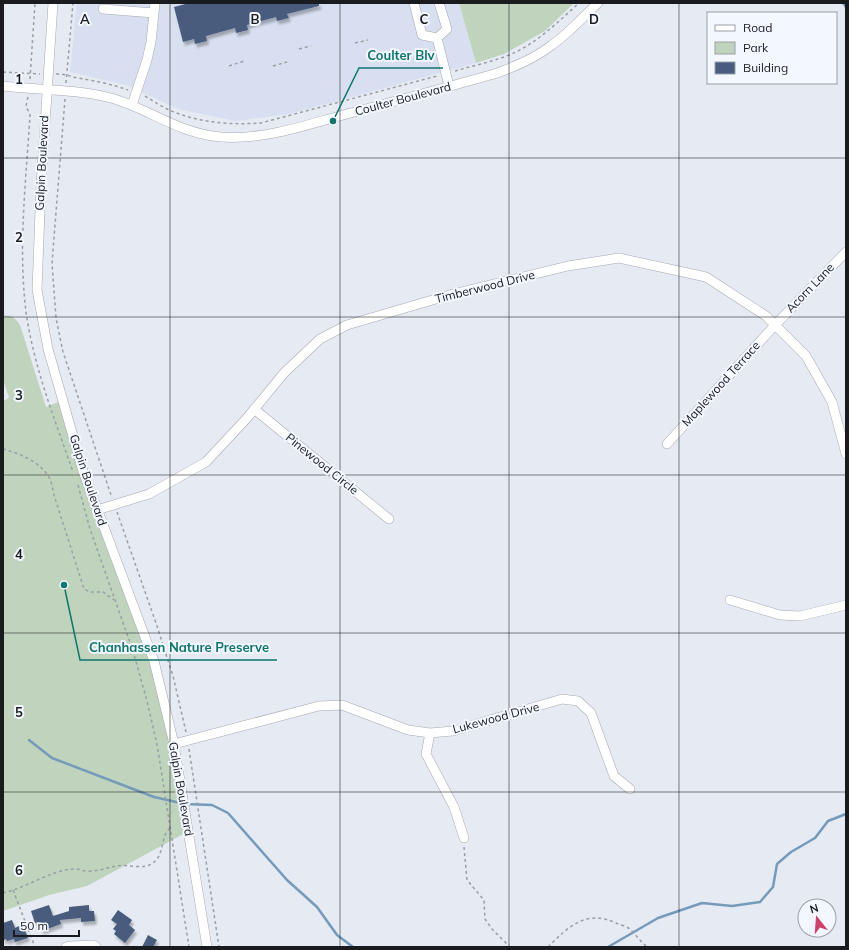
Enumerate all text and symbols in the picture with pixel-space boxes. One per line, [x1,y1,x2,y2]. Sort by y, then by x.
text: A [80,11,90,27]
text: B [251,11,260,27]
text: C [420,11,429,27]
text: D [589,11,599,27]
legend [707,12,837,84]
text: Road [743,20,772,35]
text: Park [743,40,769,55]
callout: Coulter Blv [359,43,443,68]
text: Coulter Blv [367,47,436,63]
text: Building [743,60,788,75]
text: 1 [15,71,23,87]
street label: Coulter Boulevard [353,78,453,119]
street label: Galpin Boulevard [32,115,51,211]
text: 2 [15,229,23,245]
street label: Acorn Lane [782,260,837,316]
street label: Timberwood Drive [433,267,536,306]
street label: Maplewood Terrace [678,338,763,429]
text: 3 [15,387,23,403]
street label: Pinewood Circle [283,430,362,498]
street label: Galpin Boulevard [67,432,110,527]
text: 4 [15,546,23,562]
callout: Chanhassen Nature Preserve [80,635,277,660]
text: Chanhassen Nature Preserve [89,639,269,655]
street label: Lukewood Drive [451,699,541,736]
text: 5 [15,704,23,720]
street label: Galpin Boulevard [166,741,197,837]
text: 6 [15,862,23,878]
north arrow [797,898,837,938]
text: N [808,901,820,916]
scale bar [14,912,79,938]
text: 50 m [20,918,48,933]

